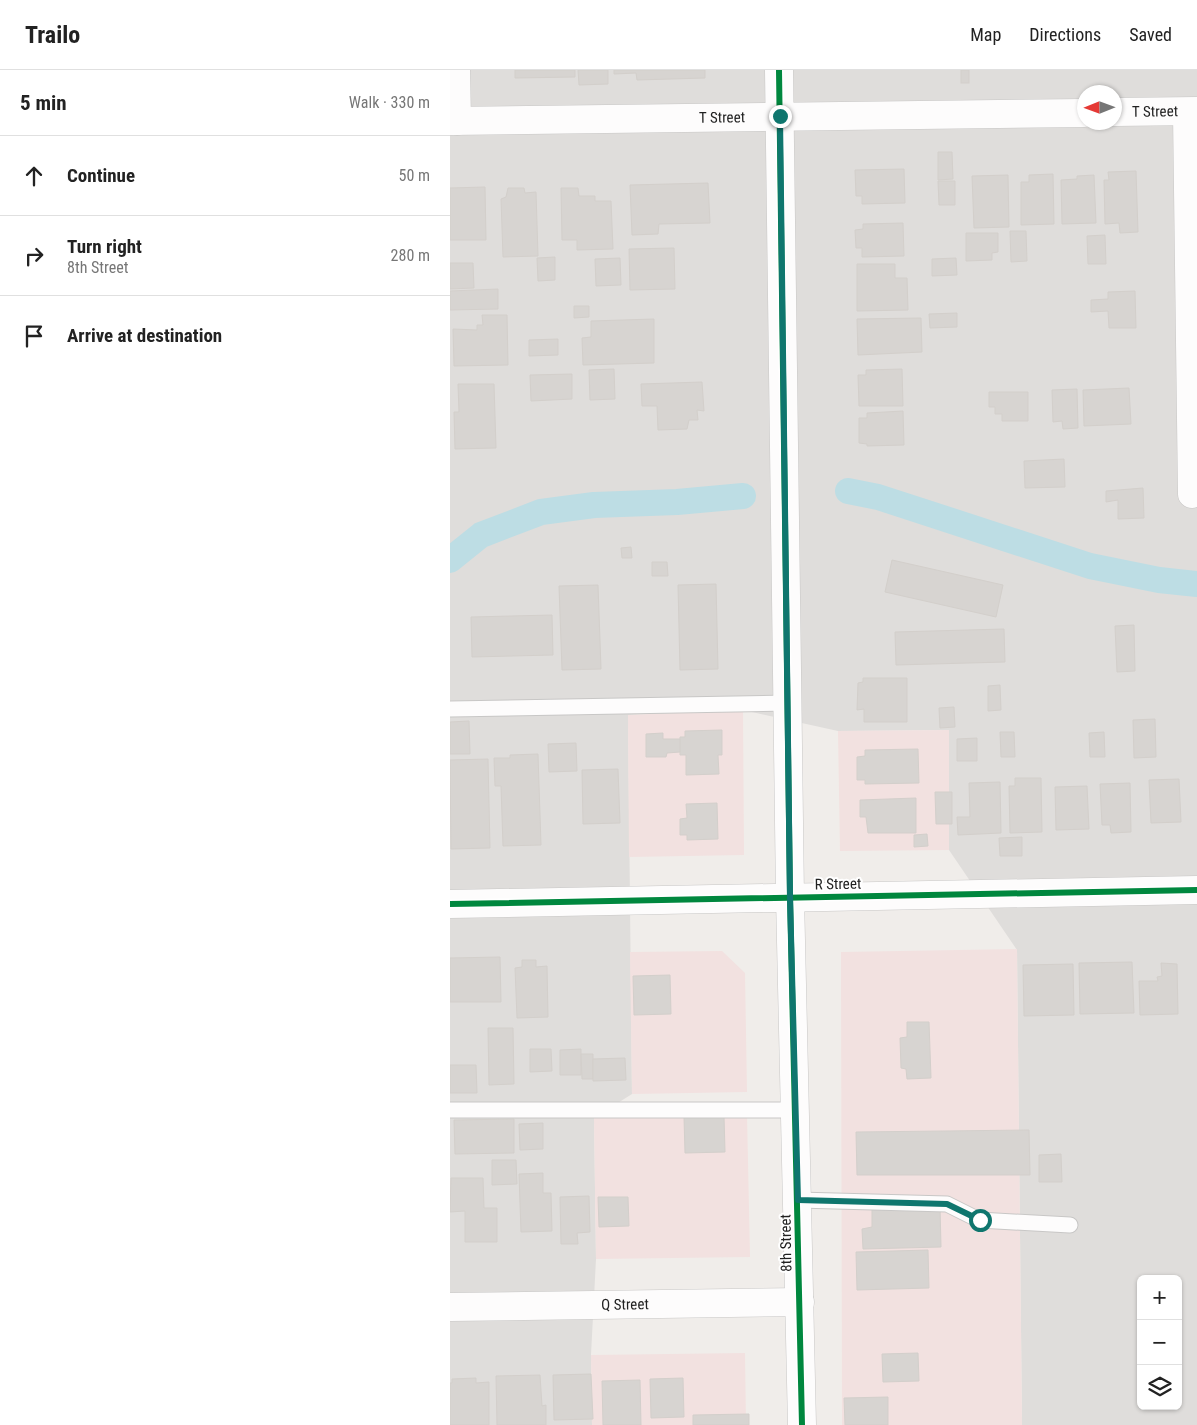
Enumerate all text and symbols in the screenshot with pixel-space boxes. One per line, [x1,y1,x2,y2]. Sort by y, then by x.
text: Trailo [25,21,80,49]
text: Map [970,24,1001,45]
text: Directions [1029,24,1101,45]
text: Saved [1129,24,1172,45]
north arrow [1077,85,1122,130]
text: 5 min [20,91,67,115]
text: Walk · 330 m [349,93,430,112]
street label: T Street [1132,102,1178,121]
route end [769,105,792,128]
street label: T Street [699,108,745,127]
icon: ahead [20,162,48,190]
text: Continue [67,164,135,187]
text: 50 m [398,166,430,185]
text: Turn right [67,235,142,258]
icon: right [20,242,48,270]
text: 280 m [391,246,430,265]
text: 8th Street [67,258,129,277]
icon: arrive [20,322,48,350]
text: Arrive at destination [67,324,222,347]
street label: R Street [815,875,861,893]
route start [969,1209,992,1232]
street label: 8th Street [776,1214,796,1272]
map controls [1137,1275,1182,1410]
button: + [1137,1275,1182,1320]
street label: Q Street [601,1295,649,1314]
button: − [1137,1320,1182,1365]
button: layers [1137,1365,1182,1410]

